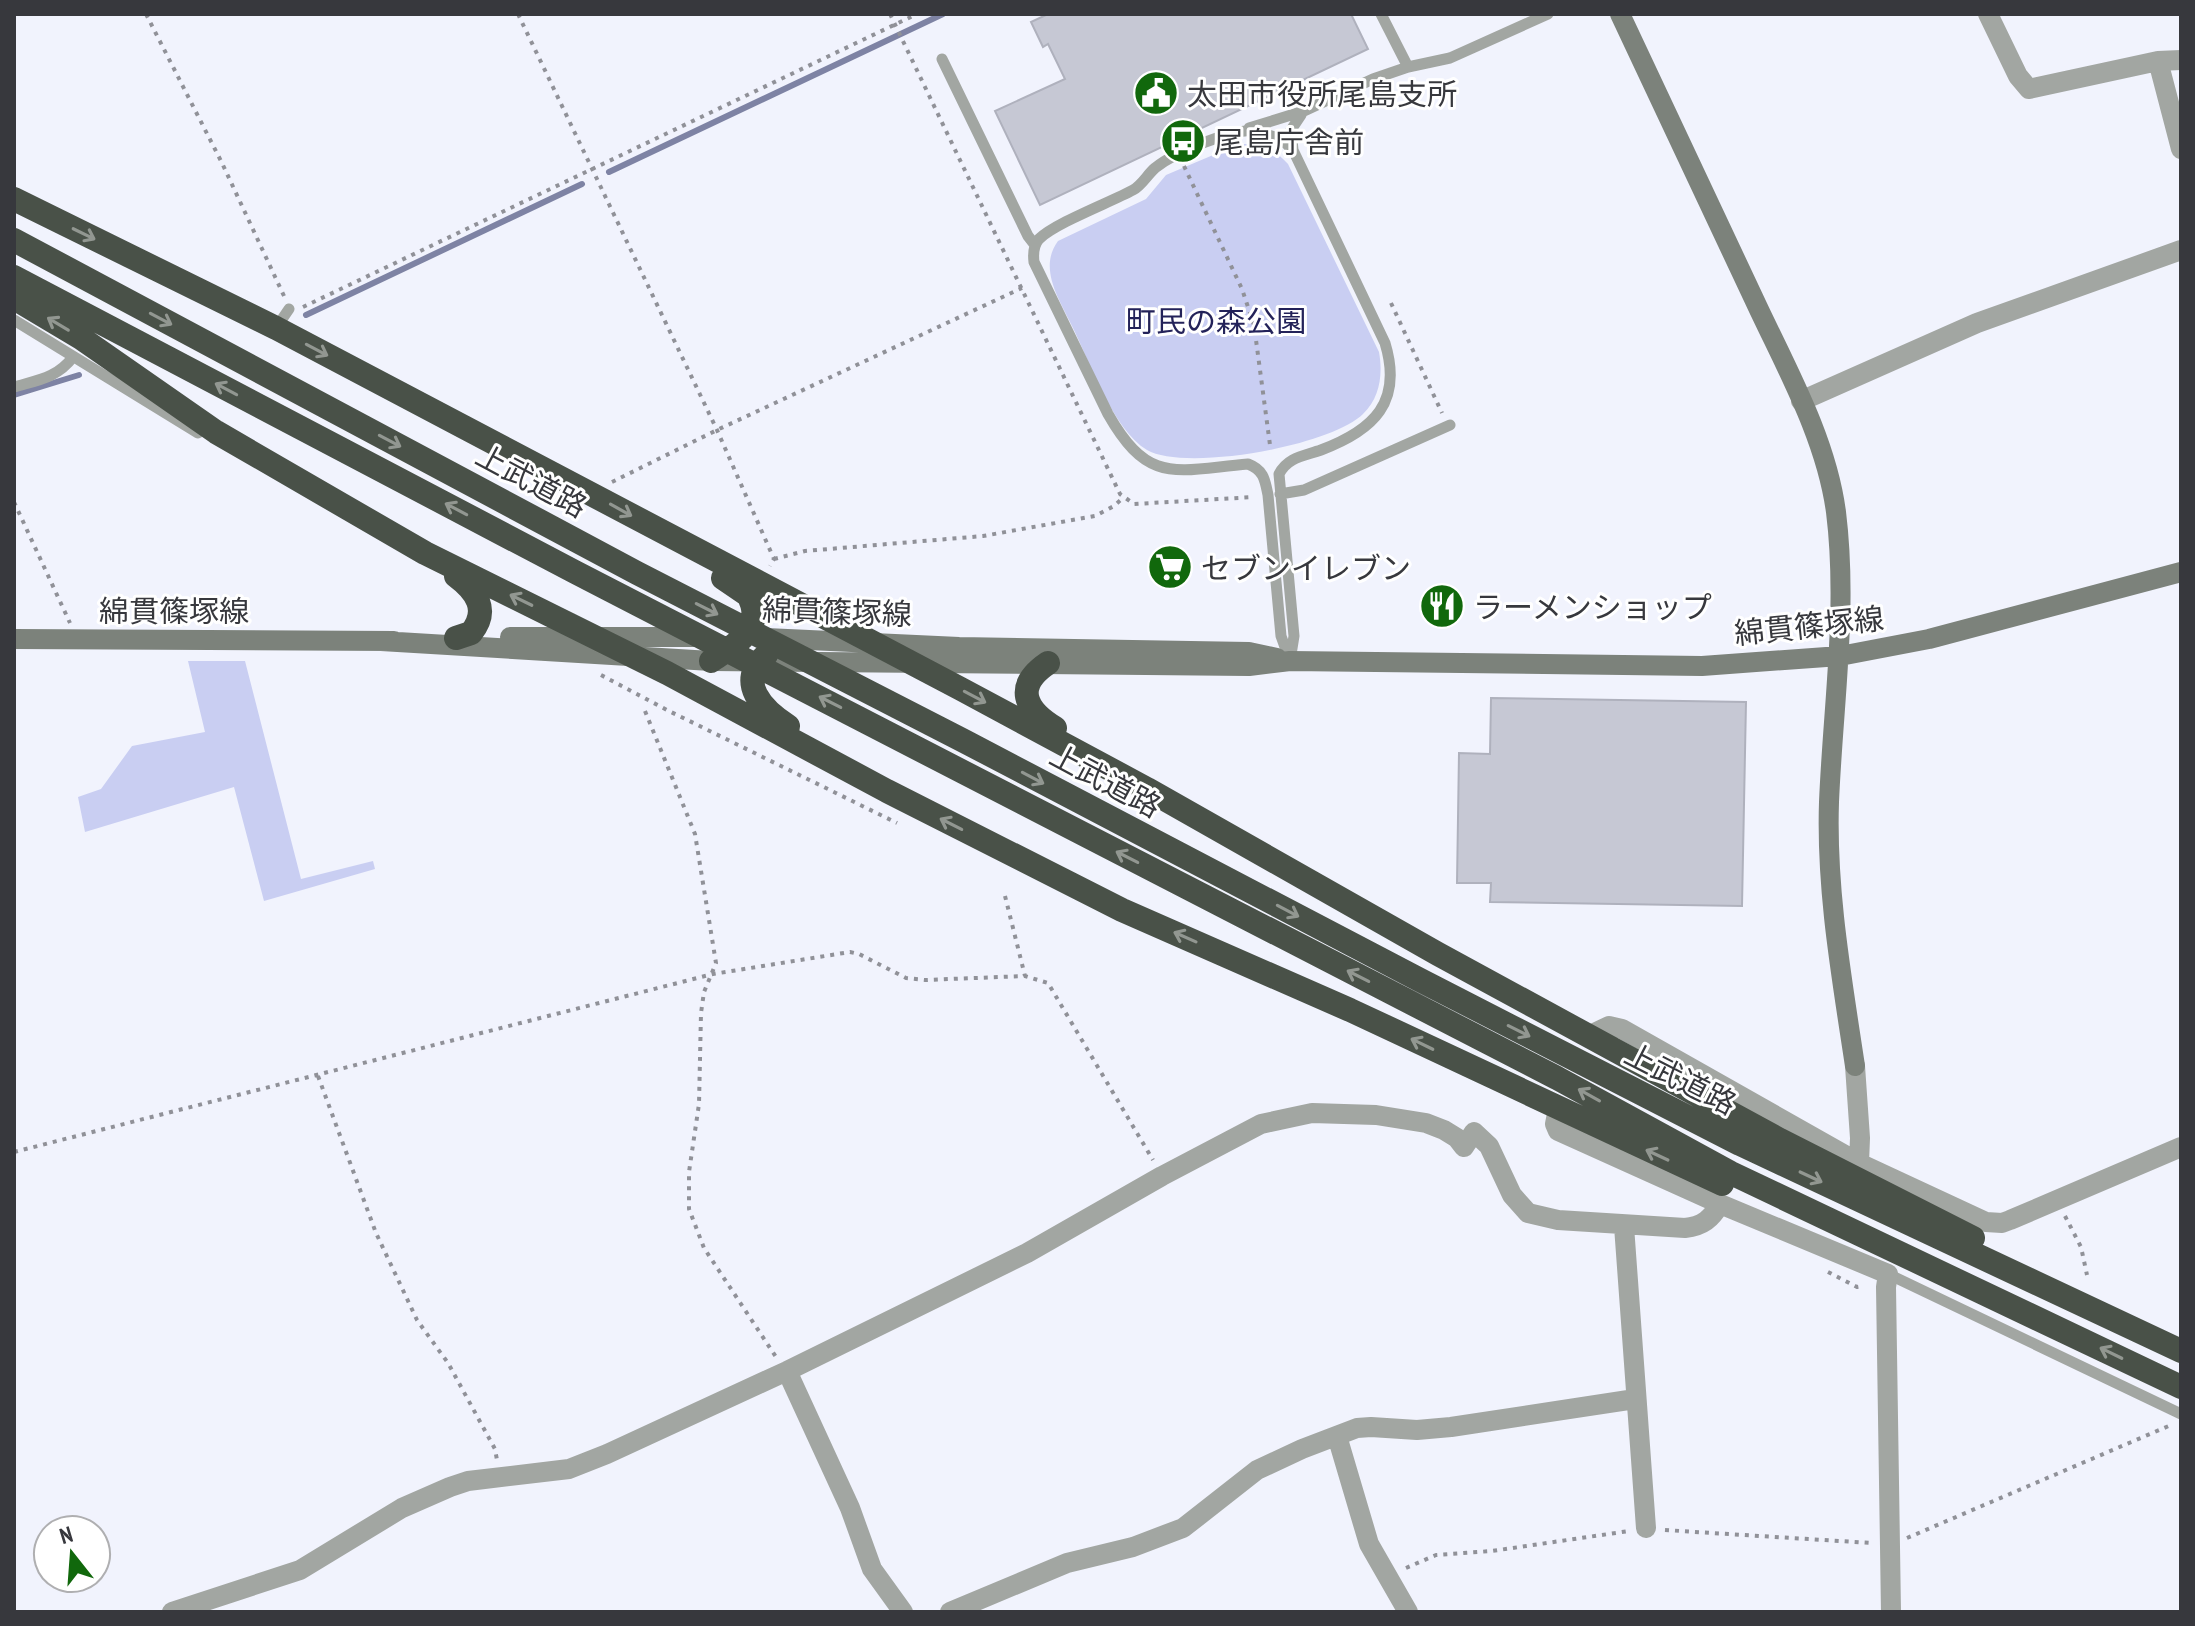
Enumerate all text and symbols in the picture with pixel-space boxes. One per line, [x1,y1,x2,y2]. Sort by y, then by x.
public building icon: 太田市役所尾島支所 [1132,69,1180,117]
place label: 太田市役所尾島支所 [1187,74,1457,113]
bus stop icon: 尾島庁舎前 [1159,117,1207,165]
place label: 尾島庁舎前 [1214,122,1364,161]
one-way arrow [72,227,95,242]
park label: 町民の森公園 [1126,301,1306,340]
one-way arrow [149,311,172,327]
one-way arrow [47,316,70,332]
one-way arrow [304,342,328,358]
one-way arrow [214,380,238,396]
one-way arrow [378,434,402,450]
street label: 上武道路 [470,435,594,525]
one-way arrow [445,501,468,517]
one-way arrow [609,502,632,518]
supermarket icon: セブンイレブン [1146,543,1194,591]
place label: セブンイレブン [1201,548,1411,587]
restaurant icon: ラーメンショップ [1418,582,1466,630]
place label: ラーメンショップ [1473,587,1712,626]
street label: 綿貫篠塚線 [761,589,913,633]
street label: 綿貫篠塚線 [99,591,249,630]
one-way arrow [510,592,534,607]
street label: 綿貫篠塚線 [1732,598,1886,652]
one-way arrow [694,601,718,617]
one-way arrow [962,689,986,705]
one-way arrow [819,694,843,709]
street label: 上武道路 [1044,735,1168,825]
one-way arrow [1021,770,1044,786]
one-way arrow [940,815,964,831]
one-way arrow [1115,849,1139,864]
one-way arrow [1276,904,1300,920]
one-way arrow [1173,929,1198,944]
one-way arrow [1346,967,1370,983]
one-way arrow [1507,1024,1531,1039]
street label: 上武道路 [1619,1033,1743,1123]
one-way arrow [1410,1036,1434,1051]
one-way arrow [1578,1087,1601,1103]
one-way arrow [1646,1147,1670,1162]
one-way arrow [1798,1170,1822,1185]
one-way arrow [2099,1345,2123,1360]
north arrow [32,1514,112,1594]
text: N [56,1520,76,1550]

